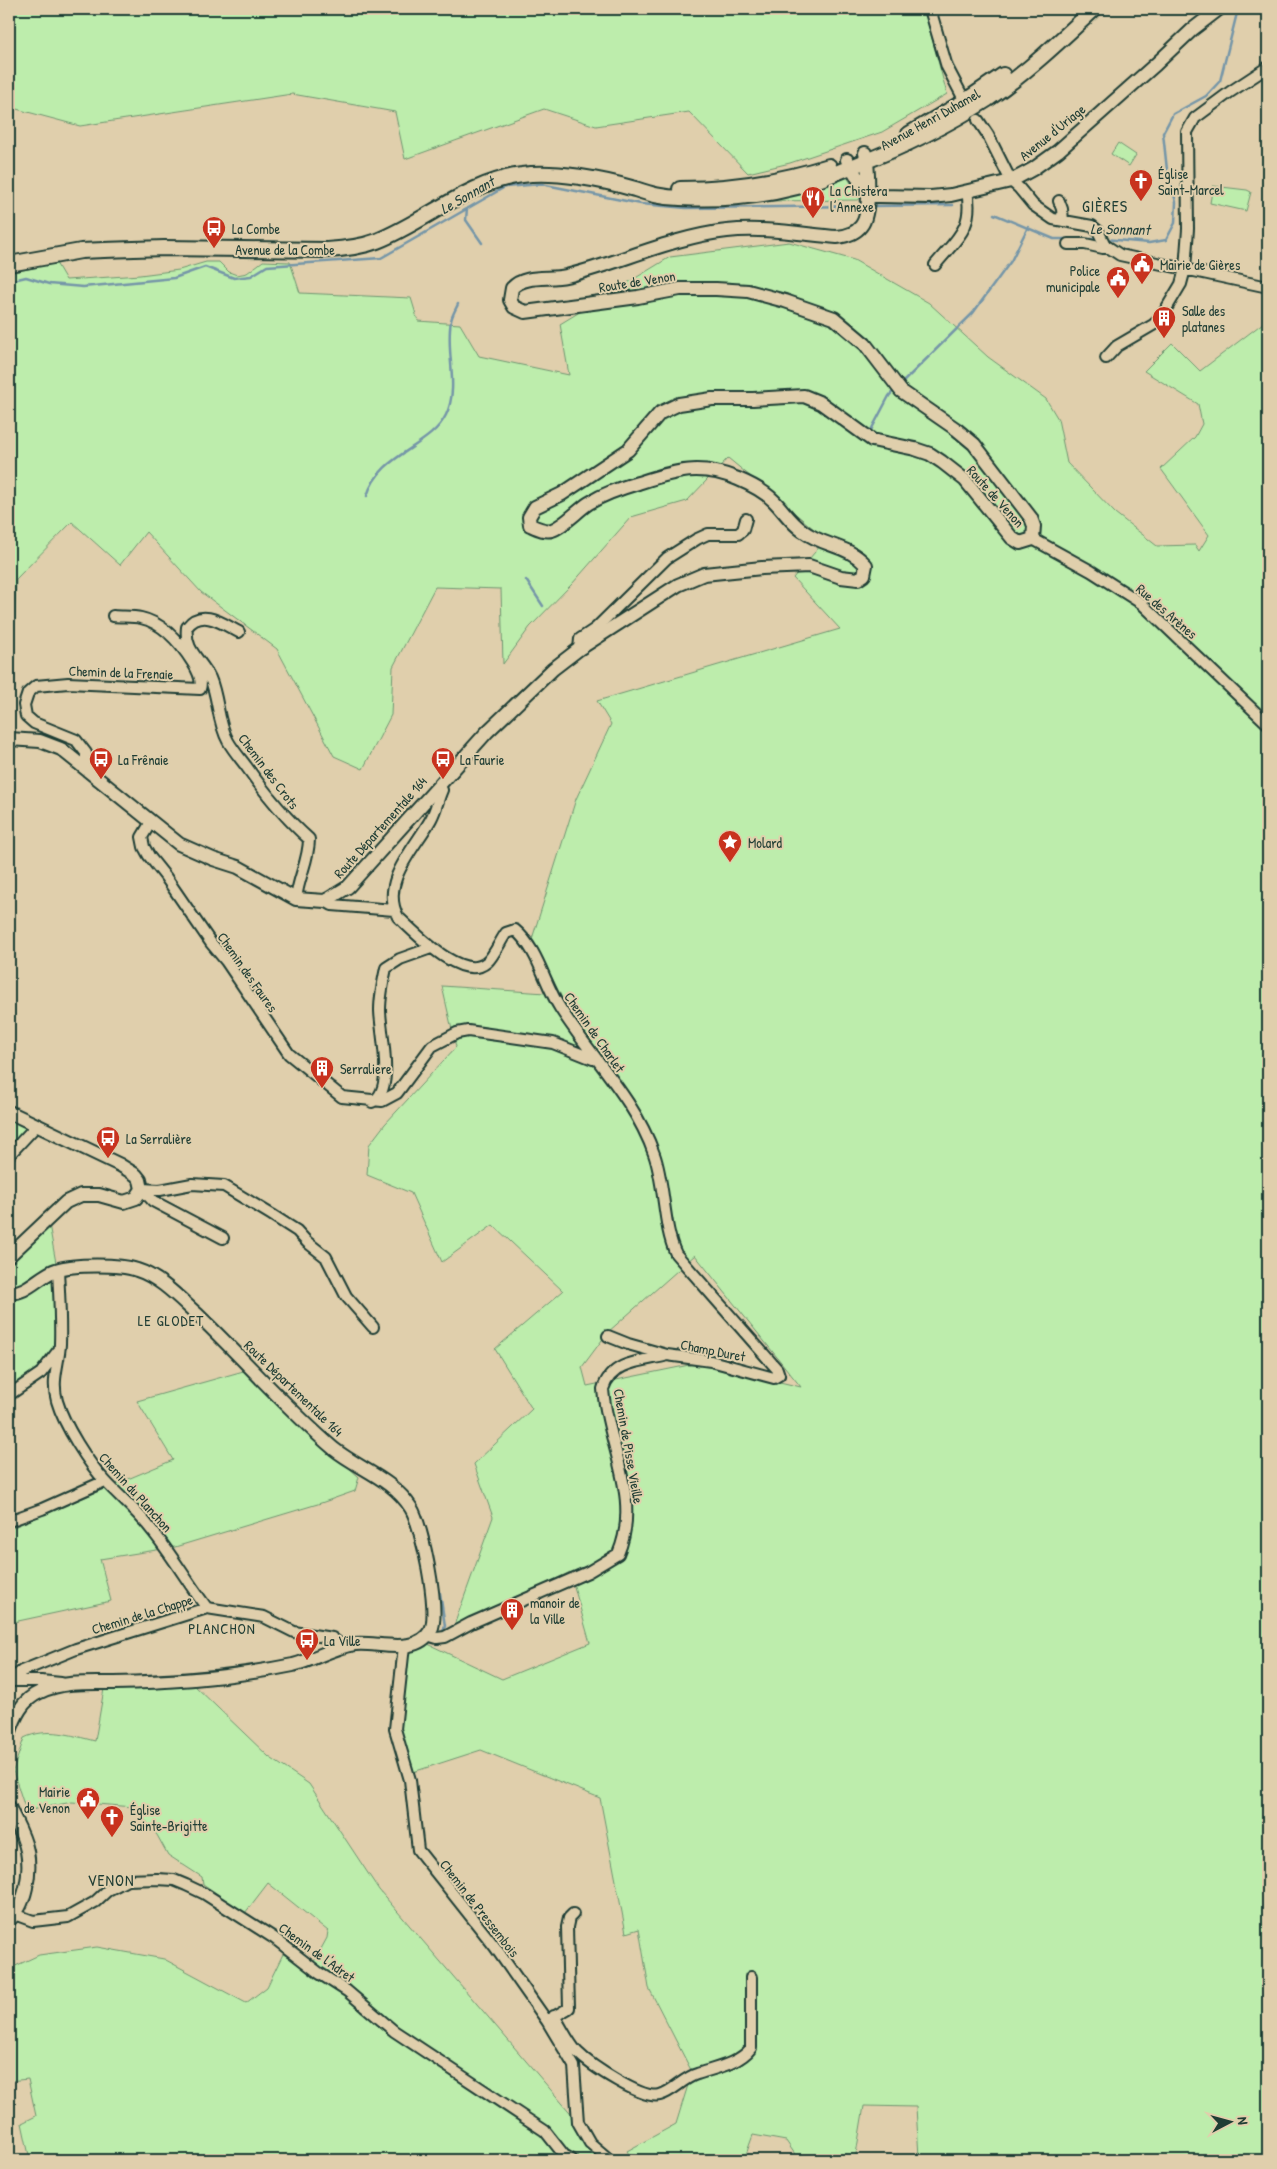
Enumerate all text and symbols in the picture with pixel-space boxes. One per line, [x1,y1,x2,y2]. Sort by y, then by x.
street label: Avenue Henri Duhamel [877,84,984,154]
street label: Avenue d'Uriage [1015,99,1090,165]
place label: Église Saint-Marcel [1158,164,1224,199]
church icon: Église Saint-Marcel [1128,168,1154,202]
water label: Le Sonnant [436,170,500,219]
place label: La Chistera l’Annexe [830,181,888,216]
restaurant icon: La Chistera l’Annexe [800,185,826,219]
district label: GIÈRES [1082,195,1128,217]
bus stop icon: La Combe [201,215,227,249]
water label: Le Sonnant [1090,218,1153,240]
place label: La Combe [232,219,281,238]
street label: Avenue de la Combe [235,240,335,259]
public building icon: Mairie de Gières [1129,251,1155,285]
place label: Mairie de Gières [1160,255,1240,274]
place label: Police municipale [1046,261,1100,297]
public building icon: Police municipale [1105,265,1131,299]
street label: Route de Venon [597,266,677,296]
place label: Salle des platanes [1182,301,1225,337]
building icon: Salle des platanes [1151,305,1177,339]
street label: Route de Venon [963,461,1029,531]
street label: Rue des Arènes [1132,579,1202,643]
street label: Chemin de la Frenaie [68,661,174,683]
street label: Chemin des Crots [234,729,304,813]
bus stop icon: La Frênaie [88,746,114,780]
bus stop icon: La Faurie [430,746,456,780]
place label: La Frênaie [118,750,169,769]
place label: La Faurie [460,750,505,769]
street label: Route Départementale 164 [329,772,432,883]
place icon: Molard [717,829,743,863]
place label: Molard [748,833,783,852]
street label: Chemin des Faures [213,928,283,1016]
street label: Chemin de Charlet [560,988,630,1076]
building icon: Serraliere [309,1055,335,1089]
place label: Serraliere [340,1059,392,1078]
bus stop icon: La Serralière [95,1125,121,1159]
place label: La Serralière [126,1129,192,1148]
district label: LE GLODET [138,1310,204,1331]
street label: Champ Duret [679,1334,747,1367]
street label: Route Départementale 164 [240,1336,348,1441]
street label: Chemin de Pisse Vieille [610,1387,649,1505]
street label: Chemin du Planchon [95,1448,177,1536]
street label: Chemin de la Chappe [89,1589,195,1639]
place label: manoir de la Ville [530,1593,580,1628]
building icon: manoir de la Ville [499,1597,525,1631]
district label: PLANCHON [188,1618,256,1639]
bus stop icon: La Ville [294,1627,320,1661]
place label: La Ville [324,1631,361,1650]
place label: Mairie de Venon [24,1782,70,1817]
public building icon: Mairie de Venon [75,1786,101,1820]
place label: Église Sainte-Brigitte [130,1800,208,1836]
church icon: Église Sainte-Brigitte [99,1804,125,1838]
street label: Chemin de Pressembois [436,1855,524,1961]
district label: VENON [88,1869,134,1891]
street label: Chemin de l'Adret [275,1918,359,1986]
north arrow [1204,2096,1254,2146]
text: N [1234,2116,1253,2126]

